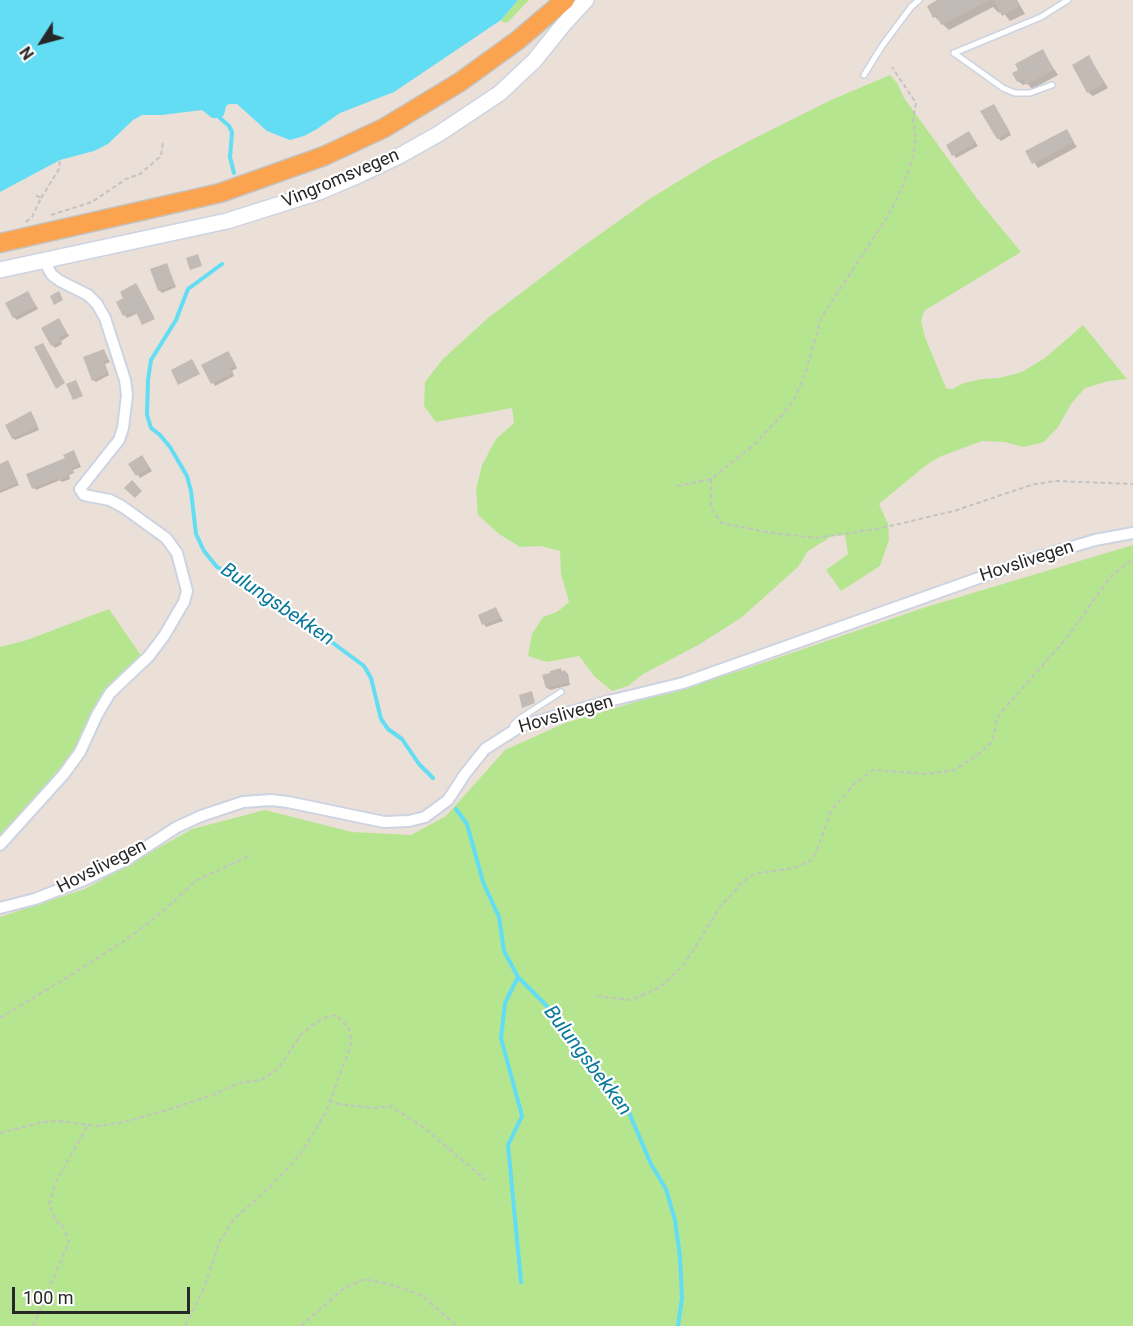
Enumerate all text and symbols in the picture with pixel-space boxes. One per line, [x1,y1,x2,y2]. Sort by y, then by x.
north arrow [12,12,72,72]
text: N [16,43,38,63]
street label: Vingromsvegen [279,145,403,213]
street label: Hovslivegen [977,537,1077,587]
water label: Bulungsbekken [216,558,338,652]
street label: Hovslivegen [516,691,616,739]
street label: Hovslivegen [54,835,150,899]
water label: Bulungsbekken [538,1001,636,1121]
scale bar [15,1275,194,1313]
text: 100 m [23,1287,74,1308]

